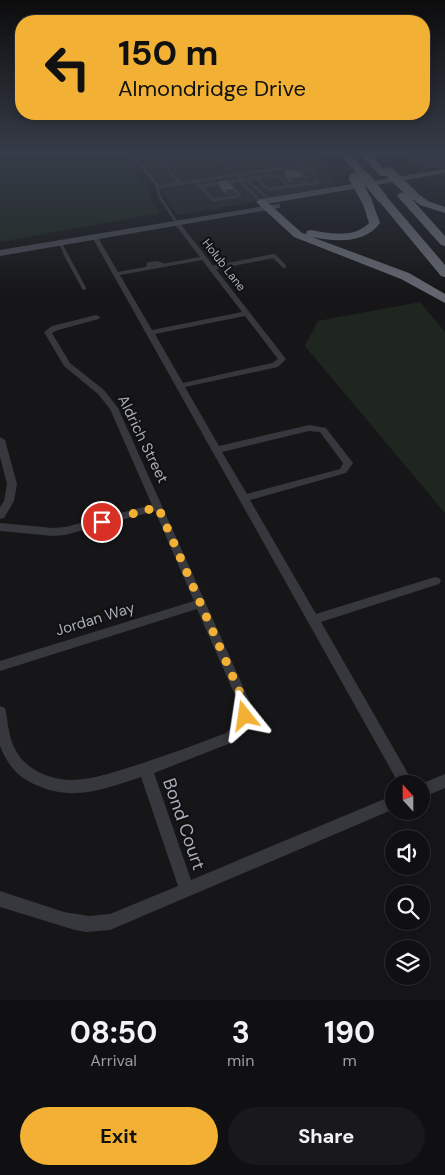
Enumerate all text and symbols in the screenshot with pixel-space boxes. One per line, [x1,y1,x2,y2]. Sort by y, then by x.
text: 150 m [118,30,218,76]
icon: left [35,35,100,100]
text: Almondridge Drive [118,74,306,103]
street label: Holub Lane [199,236,250,295]
street label: Aldrich Street [113,392,173,486]
pin [81,501,123,543]
icon: arrive [88,508,116,536]
street label: Jordan Way [53,597,138,641]
position arrow [218,689,270,741]
street label: Bond Court [157,775,211,873]
north arrow [385,775,430,820]
map controls [385,775,430,985]
button: sound [385,830,430,875]
button: search [385,885,430,930]
button: layers [385,940,430,985]
text: 08:50 [70,1013,157,1052]
text: 3 [232,1013,250,1052]
text: 190 [324,1013,375,1052]
text: Arrival [90,1050,137,1071]
text: min [227,1050,254,1071]
text: m [343,1050,357,1071]
button: Exit [20,1107,218,1165]
button: Share [228,1107,425,1165]

